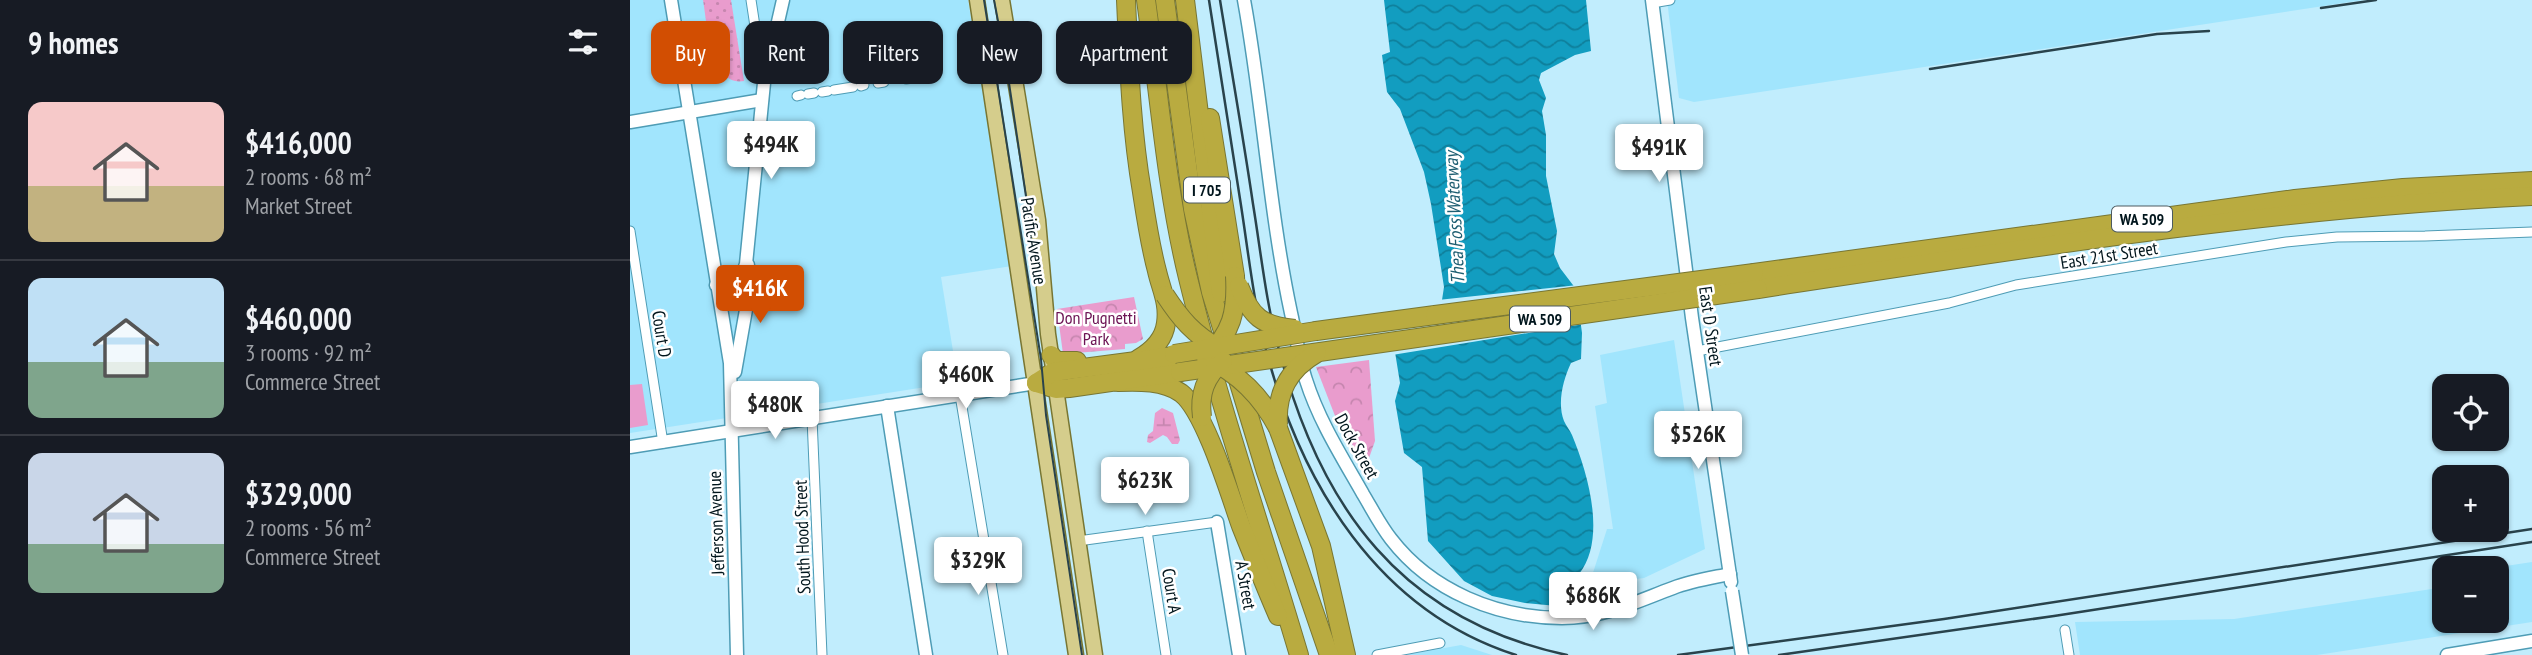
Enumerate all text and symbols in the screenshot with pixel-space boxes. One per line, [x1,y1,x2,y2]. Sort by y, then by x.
chip: Buy [651,21,730,84]
chip: Rent [744,21,829,84]
chip: Filters [843,21,943,84]
chip: New [957,21,1042,84]
chip: Apartment [1056,21,1192,84]
text: 9 homes [28,23,119,62]
icon: filters [564,23,602,61]
pin: $494K [722,122,820,181]
text: $416,000 [245,123,352,162]
pin: $491K [1610,124,1708,184]
text: $494K [743,129,799,158]
icon: home [84,130,168,214]
text: $491K [1631,132,1687,161]
water label: Thea Foss Waterway [1438,148,1469,285]
text: 2 rooms · 68 m² [245,162,372,191]
road number: I 705 [1184,178,1230,202]
text: Market Street [245,191,352,220]
street label: Pacific Avenue [1016,196,1052,286]
road number: WA 509 [2112,206,2172,232]
street label: East 21st Street [2059,236,2159,274]
pin: $416K [711,266,809,325]
text: $416K [732,273,788,302]
street label: East D Street [1694,285,1728,367]
text: $460,000 [245,299,352,338]
icon: home [84,306,168,390]
park label: Don Pugnetti Park [1055,306,1137,350]
road number: WA 509 [1510,306,1570,332]
street label: Court D [647,309,677,359]
text: 3 rooms · 92 m² [245,338,372,367]
pin: $460K [917,352,1015,411]
text: $460K [938,359,994,388]
text: Commerce Street [245,367,380,396]
map controls [2432,374,2509,633]
button: locate [2432,374,2509,451]
pin: $480K [726,382,824,441]
text: $480K [747,389,803,418]
street label: Dock Street [1330,409,1384,483]
pin: $526K [1649,412,1747,471]
text: $526K [1670,419,1726,448]
pin: $623K [1096,458,1194,517]
text: $623K [1117,465,1173,494]
button: + [2432,465,2509,542]
street label: Jefferson Avenue [703,471,729,576]
text: $329,000 [245,474,352,513]
street label: South Hood Street [789,480,815,594]
icon: home [84,481,168,565]
text: 2 rooms · 56 m² [245,513,372,542]
pin: $329K [929,538,1027,597]
text: Commerce Street [245,542,380,571]
text: $329K [950,545,1006,574]
button: − [2432,556,2509,633]
street label: A Street [1230,559,1262,611]
street label: Court A [1157,567,1187,616]
pin: $686K [1544,572,1642,632]
text: $686K [1565,580,1621,609]

